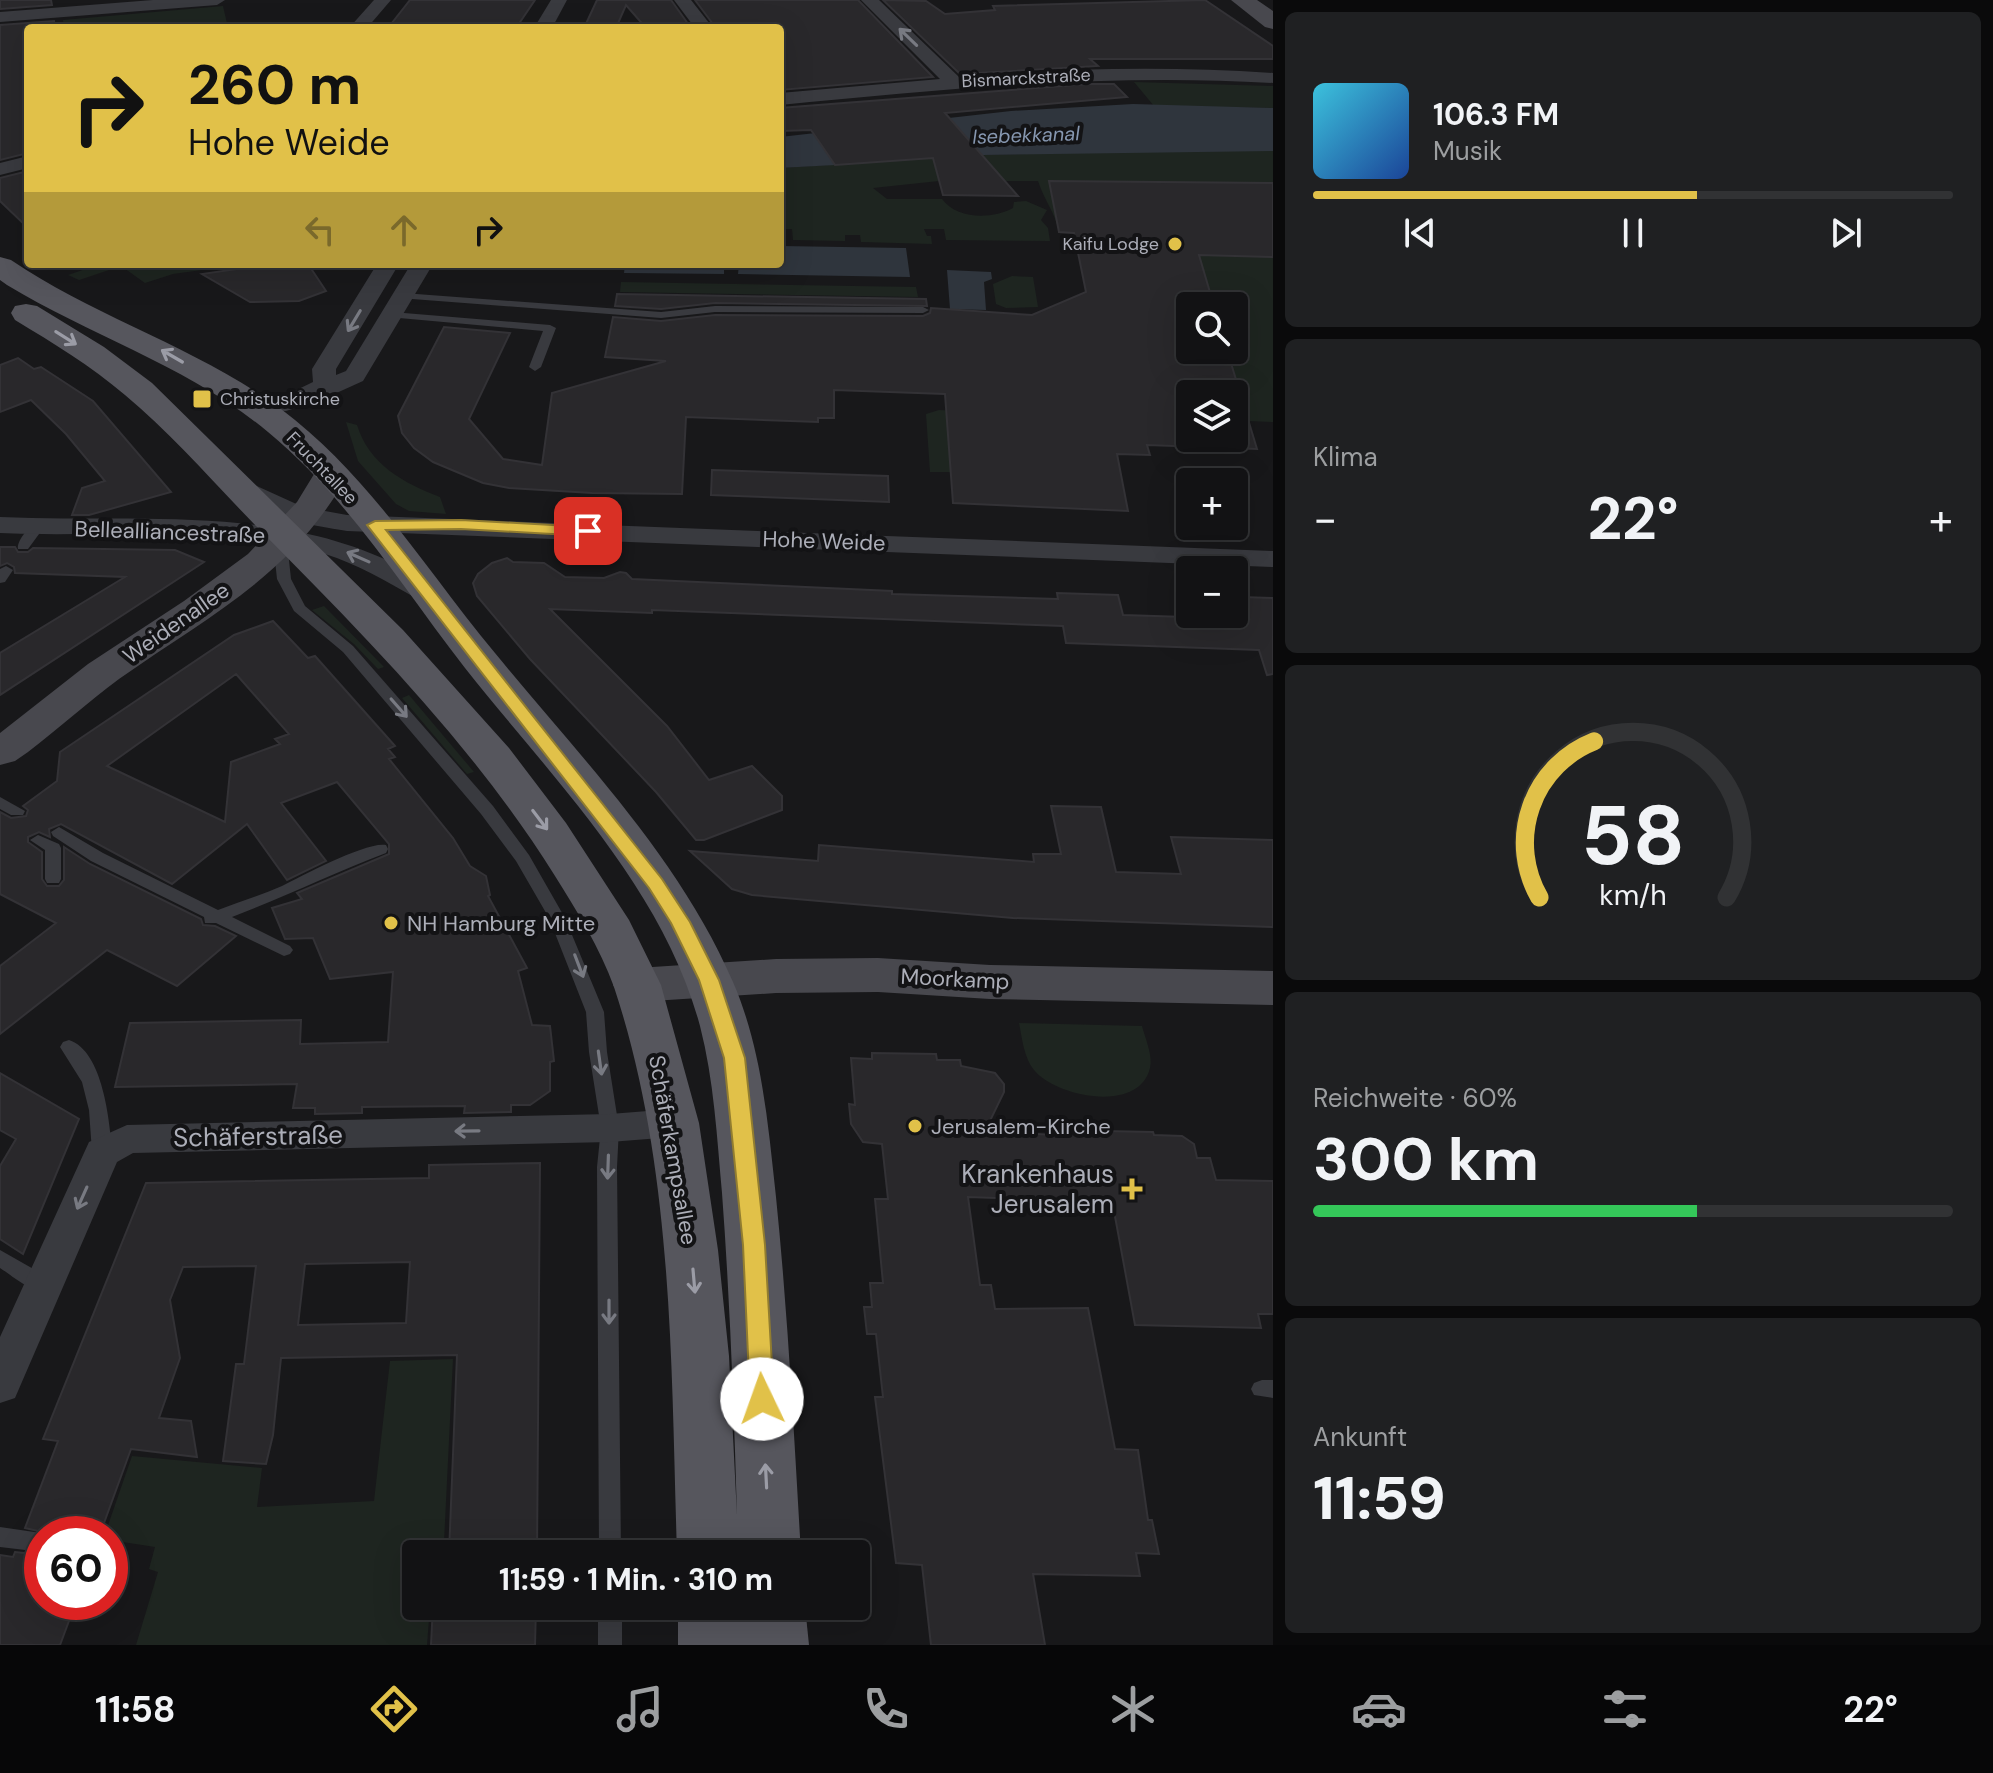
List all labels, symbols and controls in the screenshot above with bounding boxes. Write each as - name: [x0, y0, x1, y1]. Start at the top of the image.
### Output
- one-way arrow: [898, 28, 918, 47]
- text: 260 m: [188, 48, 361, 121]
- icon: right: [56, 56, 160, 160]
- street label: Bismarckstraße: [961, 63, 1091, 93]
- text: 106.3 FM: [1433, 95, 1559, 134]
- text: Hohe Weide: [188, 119, 390, 166]
- water label: Isebekkanal: [972, 120, 1081, 150]
- text: Musik: [1433, 134, 1502, 168]
- icon: left: [298, 208, 342, 252]
- icon: ahead: [382, 208, 426, 252]
- icon: right: [466, 208, 510, 252]
- icon: previous: [1398, 211, 1442, 255]
- icon: pause: [1611, 211, 1655, 255]
- icon: next: [1824, 211, 1868, 255]
- place label: Kaifu Lodge: [1063, 232, 1159, 256]
- marker: Kaifu Lodge: [1166, 235, 1184, 253]
- map controls: [1176, 292, 1248, 628]
- button: search: [1176, 292, 1248, 364]
- one-way arrow: [346, 309, 362, 332]
- one-way arrow: [54, 330, 77, 346]
- one-way arrow: [161, 348, 184, 364]
- button: layers: [1176, 380, 1248, 452]
- place label: Christuskirche: [220, 387, 340, 411]
- marker: Christuskirche: [191, 388, 213, 410]
- street label: Fruchtallee: [281, 426, 363, 510]
- text: Klima: [1313, 440, 1378, 474]
- button: +: [1176, 468, 1248, 540]
- text: 22°: [1587, 479, 1679, 558]
- text: −: [1313, 490, 1337, 548]
- text: +: [1929, 490, 1953, 548]
- pin: [554, 497, 622, 565]
- icon: arrive: [566, 509, 610, 553]
- street label: Bellealliancestraße: [74, 514, 266, 550]
- street label: Hohe Weide: [762, 524, 886, 558]
- one-way arrow: [346, 549, 371, 564]
- button: −: [1176, 556, 1248, 628]
- street label: Weidenallee: [117, 576, 235, 670]
- one-way arrow: [390, 698, 408, 718]
- text: 58: [1581, 781, 1685, 890]
- one-way arrow: [532, 809, 549, 830]
- text: km/h: [1599, 878, 1667, 915]
- place label: NH Hamburg Mitte: [407, 909, 595, 938]
- marker: NH Hamburg Mitte: [382, 914, 400, 932]
- one-way arrow: [573, 953, 587, 978]
- street label: Moorkamp: [900, 962, 1010, 996]
- one-way arrow: [593, 1049, 608, 1075]
- street label: Schäferkampsallee: [642, 1053, 704, 1247]
- text: Reichweite · 60%: [1313, 1081, 1517, 1115]
- place label: Jerusalem-Kirche: [931, 1112, 1111, 1141]
- marker: Jerusalem-Kirche: [906, 1117, 924, 1135]
- street label: Schäferstraße: [173, 1118, 343, 1154]
- text: 300 km: [1313, 1120, 1539, 1199]
- one-way arrow: [454, 1124, 481, 1139]
- one-way arrow: [601, 1153, 616, 1180]
- place label: Krankenhaus Jerusalem: [961, 1157, 1114, 1221]
- marker: Krankenhaus Jerusalem: [1121, 1178, 1143, 1200]
- one-way arrow: [73, 1186, 88, 1210]
- one-way arrow: [687, 1267, 702, 1294]
- one-way arrow: [601, 1298, 617, 1325]
- position arrow: [720, 1357, 804, 1441]
- text: Ankunft: [1313, 1420, 1407, 1454]
- text: 11:59: [1313, 1459, 1446, 1538]
- one-way arrow: [758, 1463, 773, 1490]
- speed limit sign: 60: [24, 1516, 128, 1620]
- text: 11:59 · 1 Min. · 310 m: [499, 1560, 773, 1599]
- icon: directions: [366, 1681, 422, 1737]
- icon: music: [612, 1681, 668, 1737]
- icon: phone: [858, 1681, 914, 1737]
- icon: climate: [1105, 1681, 1161, 1737]
- icon: car: [1351, 1681, 1407, 1737]
- icon: filters: [1597, 1681, 1653, 1737]
- text: 11:58: [95, 1686, 176, 1733]
- text: 22°: [1843, 1686, 1898, 1733]

